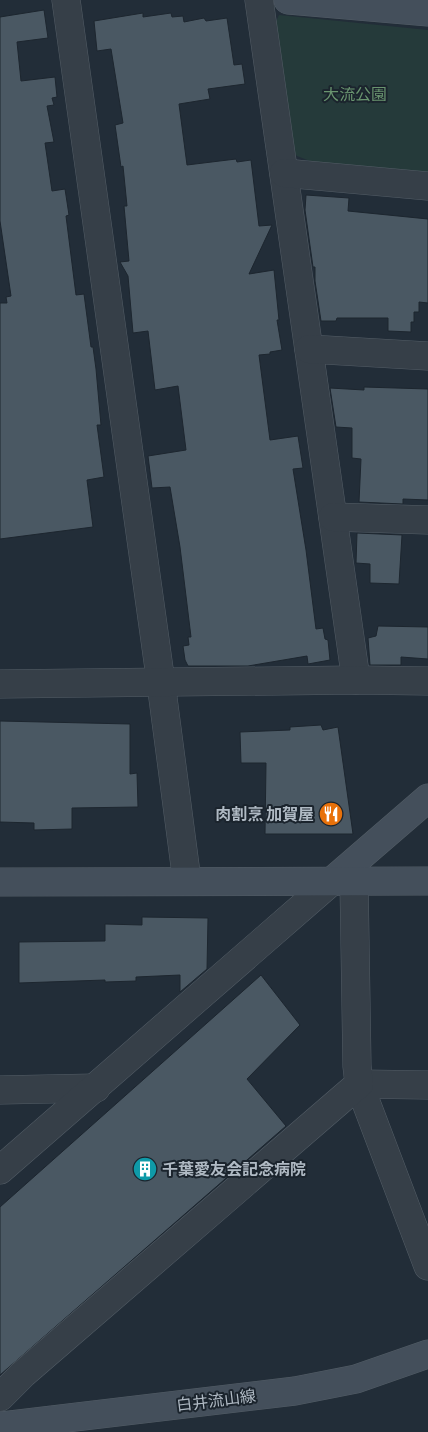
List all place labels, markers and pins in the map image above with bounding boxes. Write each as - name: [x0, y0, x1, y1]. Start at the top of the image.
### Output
- restaurant icon: 肉割烹 加賀屋: [318, 801, 344, 827]
- place label: 肉割烹 加賀屋: [216, 806, 314, 825]
- building icon: 千葉愛友会記念病院: [132, 1156, 158, 1182]
- place label: 千葉愛友会記念病院: [162, 1161, 306, 1180]

